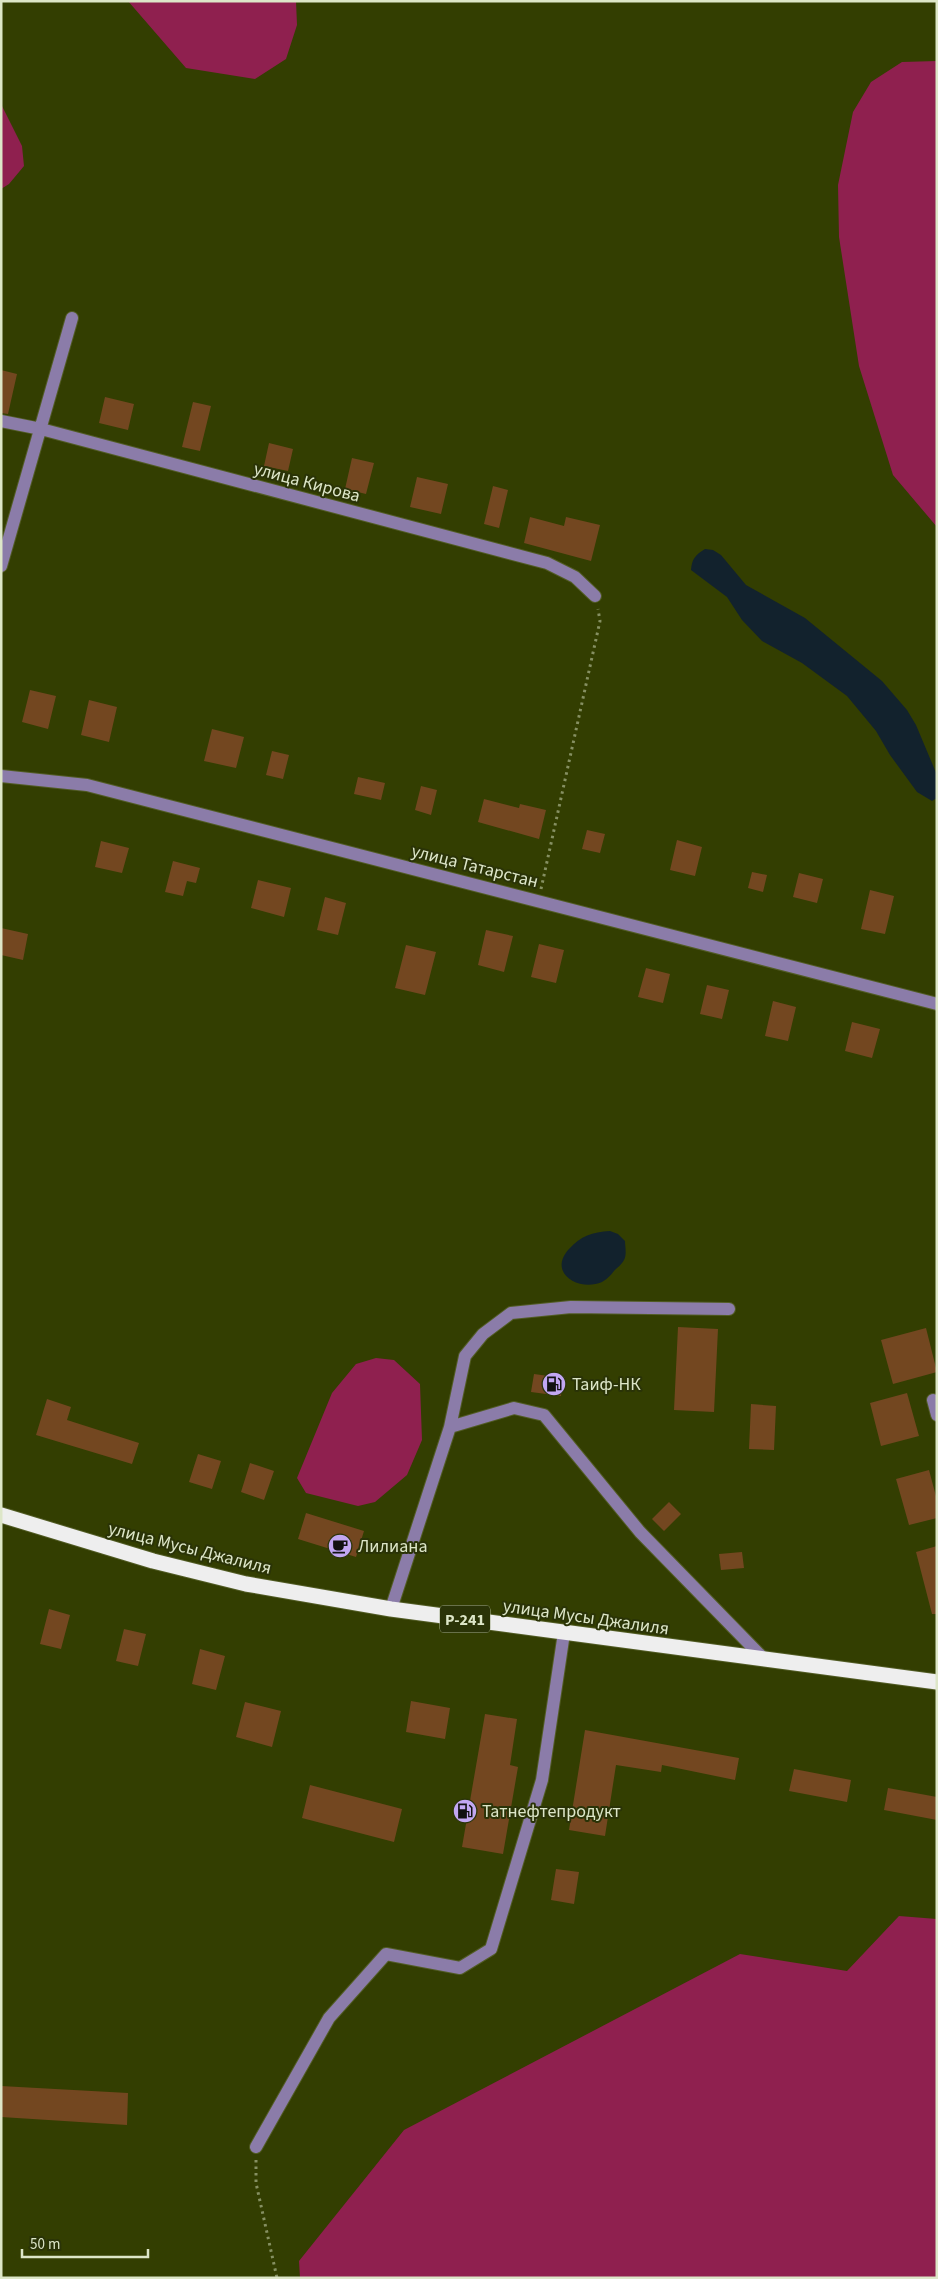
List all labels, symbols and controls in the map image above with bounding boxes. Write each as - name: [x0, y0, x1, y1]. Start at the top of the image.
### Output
- street label: улица Кирова: [251, 456, 363, 509]
- street label: улица Татарстан: [409, 839, 541, 894]
- fuel station icon: Таиф-НК: [541, 1371, 567, 1397]
- place label: Таиф-НК: [572, 1372, 641, 1397]
- street label: улица Мусы Джалиля: [106, 1516, 274, 1581]
- cafe icon: Лилиана: [327, 1533, 353, 1559]
- place label: Лилиана: [358, 1534, 428, 1559]
- street label: улица Мусы Джалиля: [501, 1593, 671, 1642]
- road number: Р-241: [440, 1606, 490, 1632]
- fuel station icon: Татнефтепродукт: [452, 1798, 478, 1824]
- place label: Татнефтепродукт: [482, 1799, 621, 1824]
- scale bar: [22, 2226, 149, 2258]
- text: 50 m: [30, 2234, 60, 2255]

